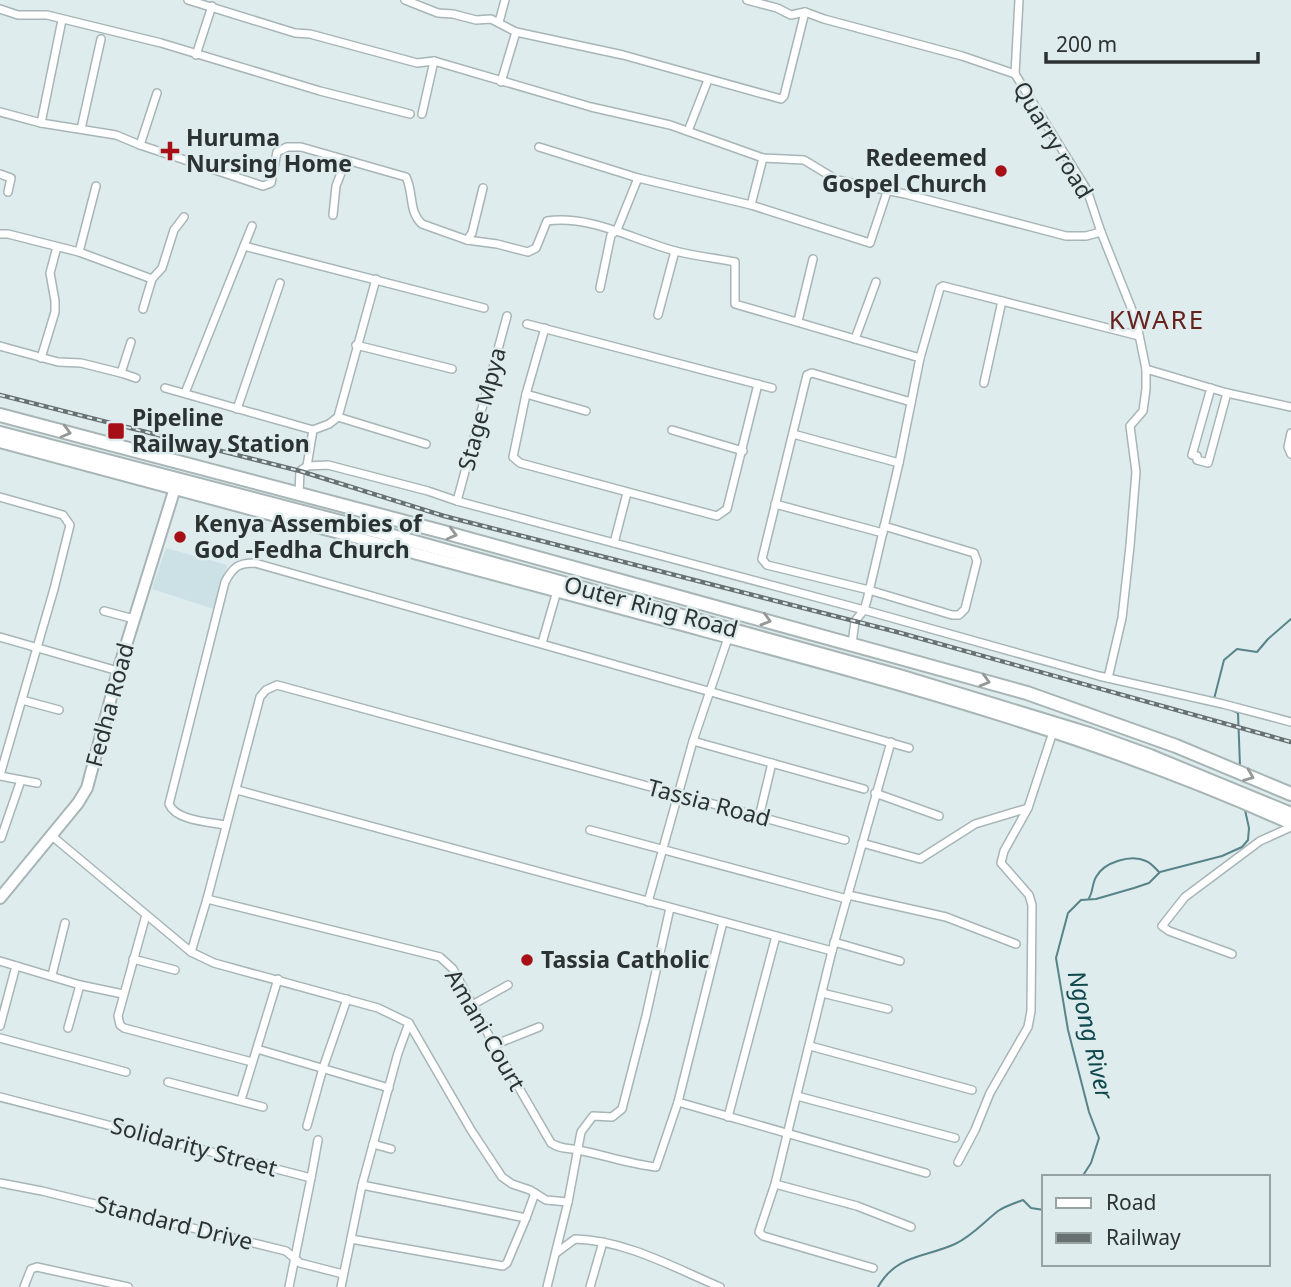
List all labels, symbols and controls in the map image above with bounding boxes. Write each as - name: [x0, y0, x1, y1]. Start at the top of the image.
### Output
- scale bar: [1046, 21, 1258, 65]
- text: 200 m: [1056, 30, 1117, 58]
- street label: Quarry road: [1006, 75, 1102, 204]
- place label: Huruma Nursing Home: [186, 121, 352, 179]
- marker: Huruma Nursing Home: [160, 141, 180, 161]
- place label: Redeemed Gospel Church: [822, 141, 987, 199]
- marker: Redeemed Gospel Church: [993, 163, 1009, 179]
- district label: KWARE: [1109, 301, 1205, 337]
- street label: Stage Mpya: [449, 344, 513, 474]
- place label: Pipeline Railway Station: [132, 401, 310, 459]
- marker: Pipeline Railway Station: [106, 421, 126, 441]
- one-way arrow: [60, 424, 72, 438]
- place label: Kenya Assembies of God -Fedha Church: [194, 507, 423, 565]
- one-way arrow: [445, 526, 457, 540]
- marker: Kenya Assembies of God -Fedha Church: [172, 529, 188, 545]
- street label: Outer Ring Road: [561, 567, 742, 645]
- one-way arrow: [759, 612, 771, 627]
- street label: Fedha Road: [77, 639, 141, 770]
- one-way arrow: [979, 673, 991, 687]
- one-way arrow: [1242, 768, 1254, 782]
- street label: Tassia Road: [644, 770, 774, 834]
- place label: Tassia Catholic: [541, 943, 710, 975]
- marker: Tassia Catholic: [519, 952, 535, 968]
- street label: Amani Court: [438, 963, 534, 1096]
- water label: Ngong River: [1061, 967, 1123, 1104]
- street label: Solidarity Street: [107, 1108, 281, 1184]
- legend: [1042, 1175, 1270, 1266]
- street label: Standard Drive: [92, 1187, 256, 1257]
- text: Road: [1106, 1188, 1156, 1216]
- text: Railway: [1106, 1223, 1181, 1251]

